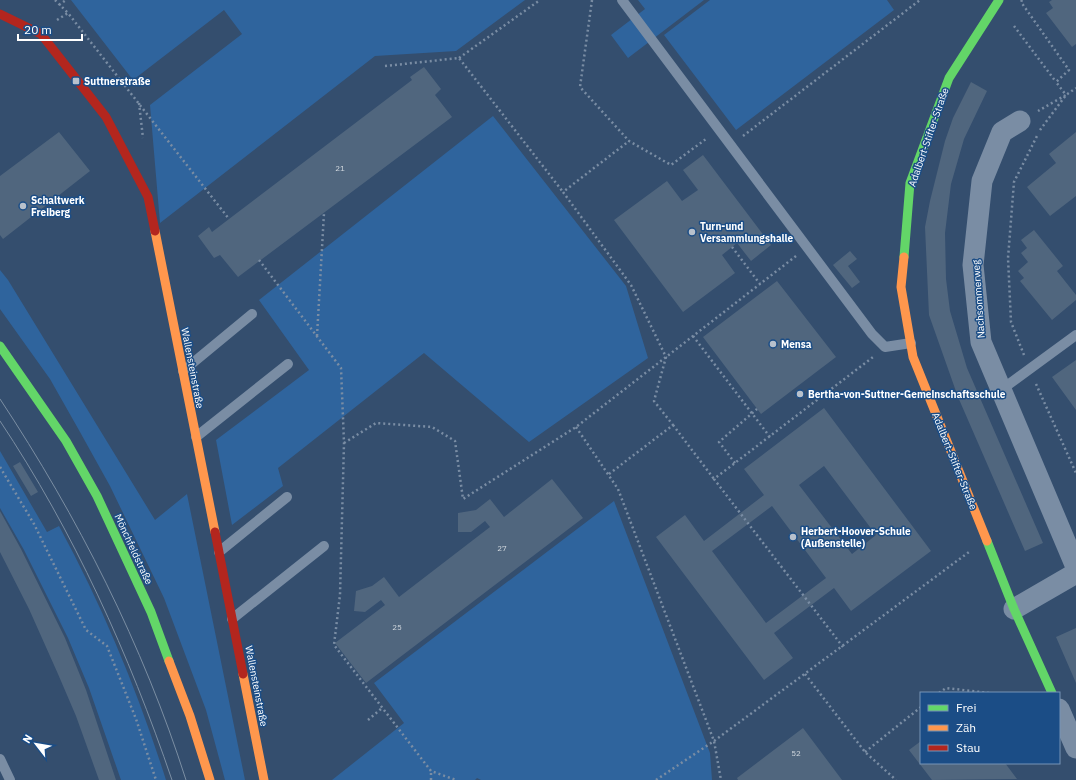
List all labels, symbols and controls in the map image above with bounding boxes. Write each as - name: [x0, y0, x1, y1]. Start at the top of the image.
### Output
- scale bar: [18, 16, 82, 42]
- text: 20 m: [24, 22, 52, 37]
- place label: Suttnerstraße: [84, 75, 151, 88]
- marker: Suttnerstraße: [71, 76, 81, 86]
- street label: Adalbert-Stifter-Straße: [905, 85, 952, 188]
- house number: 21: [335, 163, 345, 173]
- place label: Schaltwerk Freiberg: [31, 194, 85, 219]
- marker: Schaltwerk Freiberg: [18, 201, 28, 211]
- place label: Turn-und Versammlungshalle: [700, 220, 794, 245]
- marker: Turn-und Versammlungshalle: [687, 227, 697, 237]
- street label: Nachsommerweg: [969, 259, 988, 339]
- street label: Wallensteinstraße: [178, 327, 207, 410]
- place label: Mensa: [781, 338, 812, 351]
- marker: Mensa: [768, 339, 778, 349]
- place label: Bertha-von-Suttner-Gemeinschaftsschule: [808, 388, 1006, 401]
- marker: Bertha-von-Suttner-Gemeinschaftsschule: [795, 389, 805, 399]
- street label: Adalbert-Stifter-Straße: [929, 411, 980, 512]
- street label: Mönchfeldstraße: [111, 512, 156, 587]
- place label: Herbert-Hoover-Schule (Außenstelle): [801, 525, 911, 550]
- marker: Herbert-Hoover-Schule (Außenstelle): [788, 532, 798, 542]
- house number: 27: [497, 543, 507, 553]
- house number: 25: [392, 622, 402, 632]
- street label: Wallensteinstraße: [242, 645, 271, 728]
- legend: [920, 692, 1060, 764]
- text: Frei: [956, 700, 976, 715]
- text: Zäh: [956, 720, 976, 735]
- north arrow: [16, 724, 56, 764]
- text: N: [19, 732, 35, 746]
- text: Stau: [956, 740, 980, 755]
- house number: 52: [791, 748, 801, 758]

